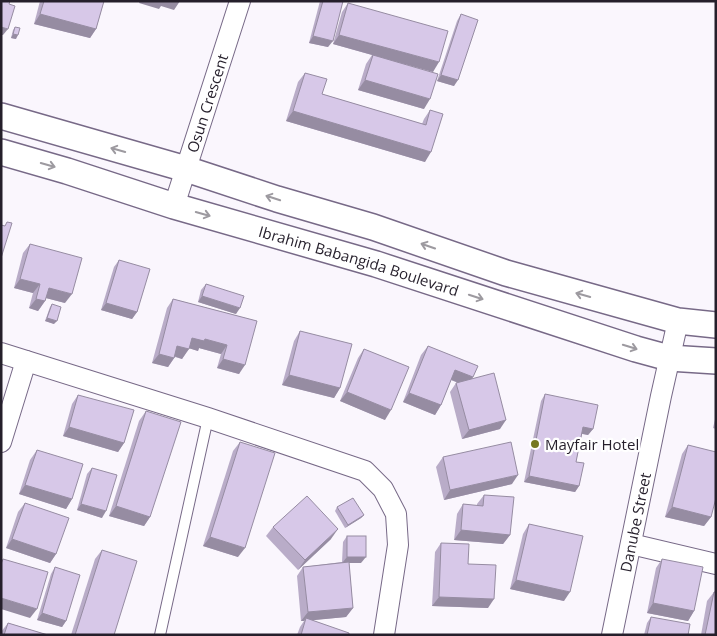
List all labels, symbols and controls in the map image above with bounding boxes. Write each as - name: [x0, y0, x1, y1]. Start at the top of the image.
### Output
- street label: Osun Crescent: [182, 51, 232, 155]
- one-way arrow: [110, 144, 126, 154]
- one-way arrow: [40, 161, 56, 171]
- one-way arrow: [266, 192, 282, 202]
- one-way arrow: [195, 210, 211, 220]
- street label: Ibrahim Babangida Boulevard: [256, 221, 461, 300]
- one-way arrow: [421, 241, 437, 250]
- one-way arrow: [576, 289, 592, 299]
- one-way arrow: [467, 293, 483, 302]
- one-way arrow: [622, 343, 638, 353]
- place label: Mayfair Hotel: [545, 434, 639, 454]
- marker: Mayfair Hotel: [529, 438, 541, 450]
- street label: Danube Street: [615, 471, 655, 574]

